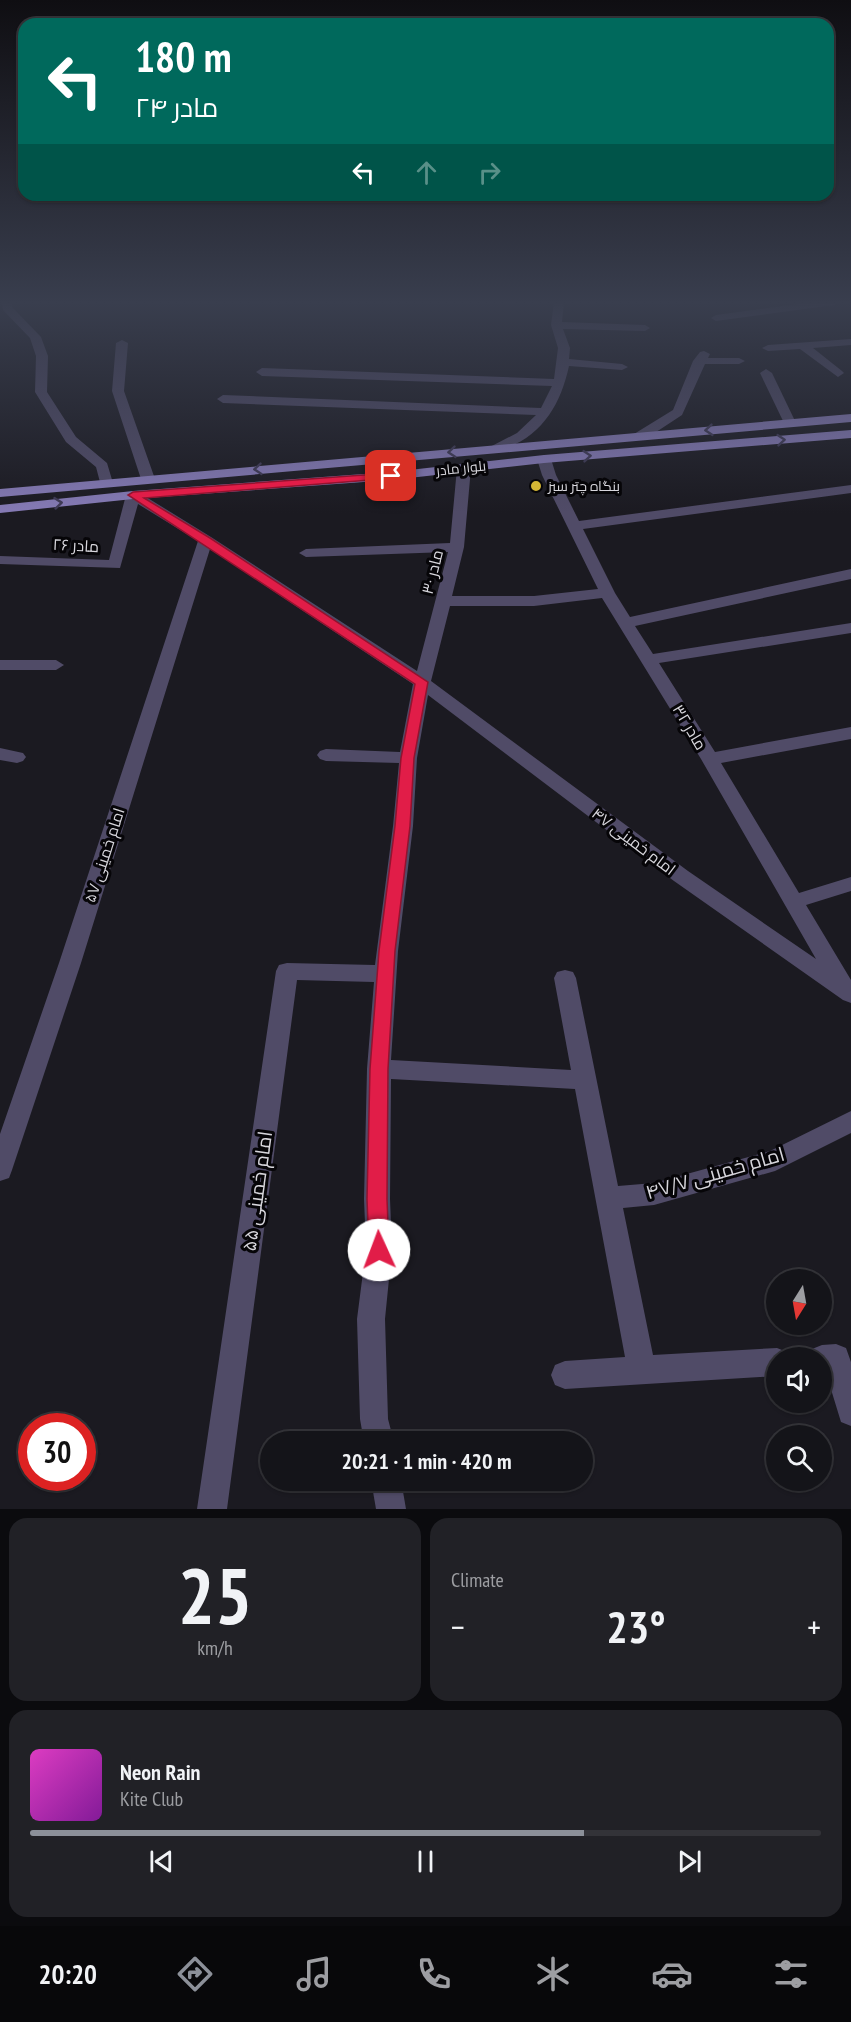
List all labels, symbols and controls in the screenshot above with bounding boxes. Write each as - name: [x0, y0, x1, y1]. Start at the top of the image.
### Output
- text: 180 m: [135, 29, 232, 84]
- icon: left: [36, 42, 114, 120]
- text: مادر ۲۴: [135, 90, 218, 124]
- icon: left: [347, 156, 380, 189]
- icon: ahead: [410, 156, 443, 189]
- icon: right: [473, 156, 506, 189]
- one-way arrow: [705, 423, 714, 436]
- one-way arrow: [777, 434, 786, 447]
- one-way arrow: [447, 445, 457, 458]
- one-way arrow: [583, 449, 592, 462]
- pin: [365, 450, 416, 501]
- street label: بلوار مادر: [434, 456, 487, 480]
- icon: arrive: [374, 459, 407, 492]
- one-way arrow: [253, 462, 262, 475]
- place label: بنگاه چتر سبز: [547, 477, 620, 496]
- marker: بنگاه چتر سبز: [529, 479, 543, 493]
- one-way arrow: [54, 497, 63, 510]
- street label: مادر ۲۶: [52, 534, 100, 556]
- street label: مادر ۳۰: [417, 548, 447, 596]
- street label: مادر ۳۲: [669, 701, 711, 753]
- street label: امام خمینی ۴۷: [587, 803, 680, 881]
- street label: امام خمینی ۵۷: [79, 805, 131, 905]
- street label: امام خمینی ۵۵: [236, 1129, 279, 1253]
- street label: امام خمینی ۴۷/۷: [643, 1141, 788, 1206]
- position arrow: [347, 1218, 411, 1282]
- north arrow: [766, 1269, 832, 1335]
- map controls: [766, 1269, 832, 1491]
- button: sound: [766, 1347, 832, 1413]
- speed limit sign: 30: [18, 1413, 96, 1491]
- button: search: [766, 1425, 832, 1491]
- text: 20:21 · 1 min · 420 m: [341, 1447, 512, 1475]
- text: 25: [178, 1545, 252, 1646]
- text: Climate: [451, 1567, 504, 1593]
- text: 23°: [606, 1597, 666, 1655]
- text: −: [451, 1605, 465, 1648]
- text: +: [807, 1605, 821, 1648]
- text: km/h: [197, 1635, 233, 1661]
- text: Neon Rain: [120, 1758, 200, 1786]
- text: Kite Club: [120, 1786, 183, 1812]
- icon: previous: [145, 1845, 178, 1878]
- icon: pause: [409, 1845, 442, 1878]
- icon: next: [673, 1845, 706, 1878]
- icon: directions: [174, 1953, 216, 1995]
- icon: music: [293, 1953, 335, 1995]
- icon: phone: [413, 1953, 455, 1995]
- icon: climate: [532, 1953, 574, 1995]
- icon: car: [651, 1953, 693, 1995]
- icon: filters: [770, 1953, 812, 1995]
- text: 20:20: [39, 1957, 97, 1991]

